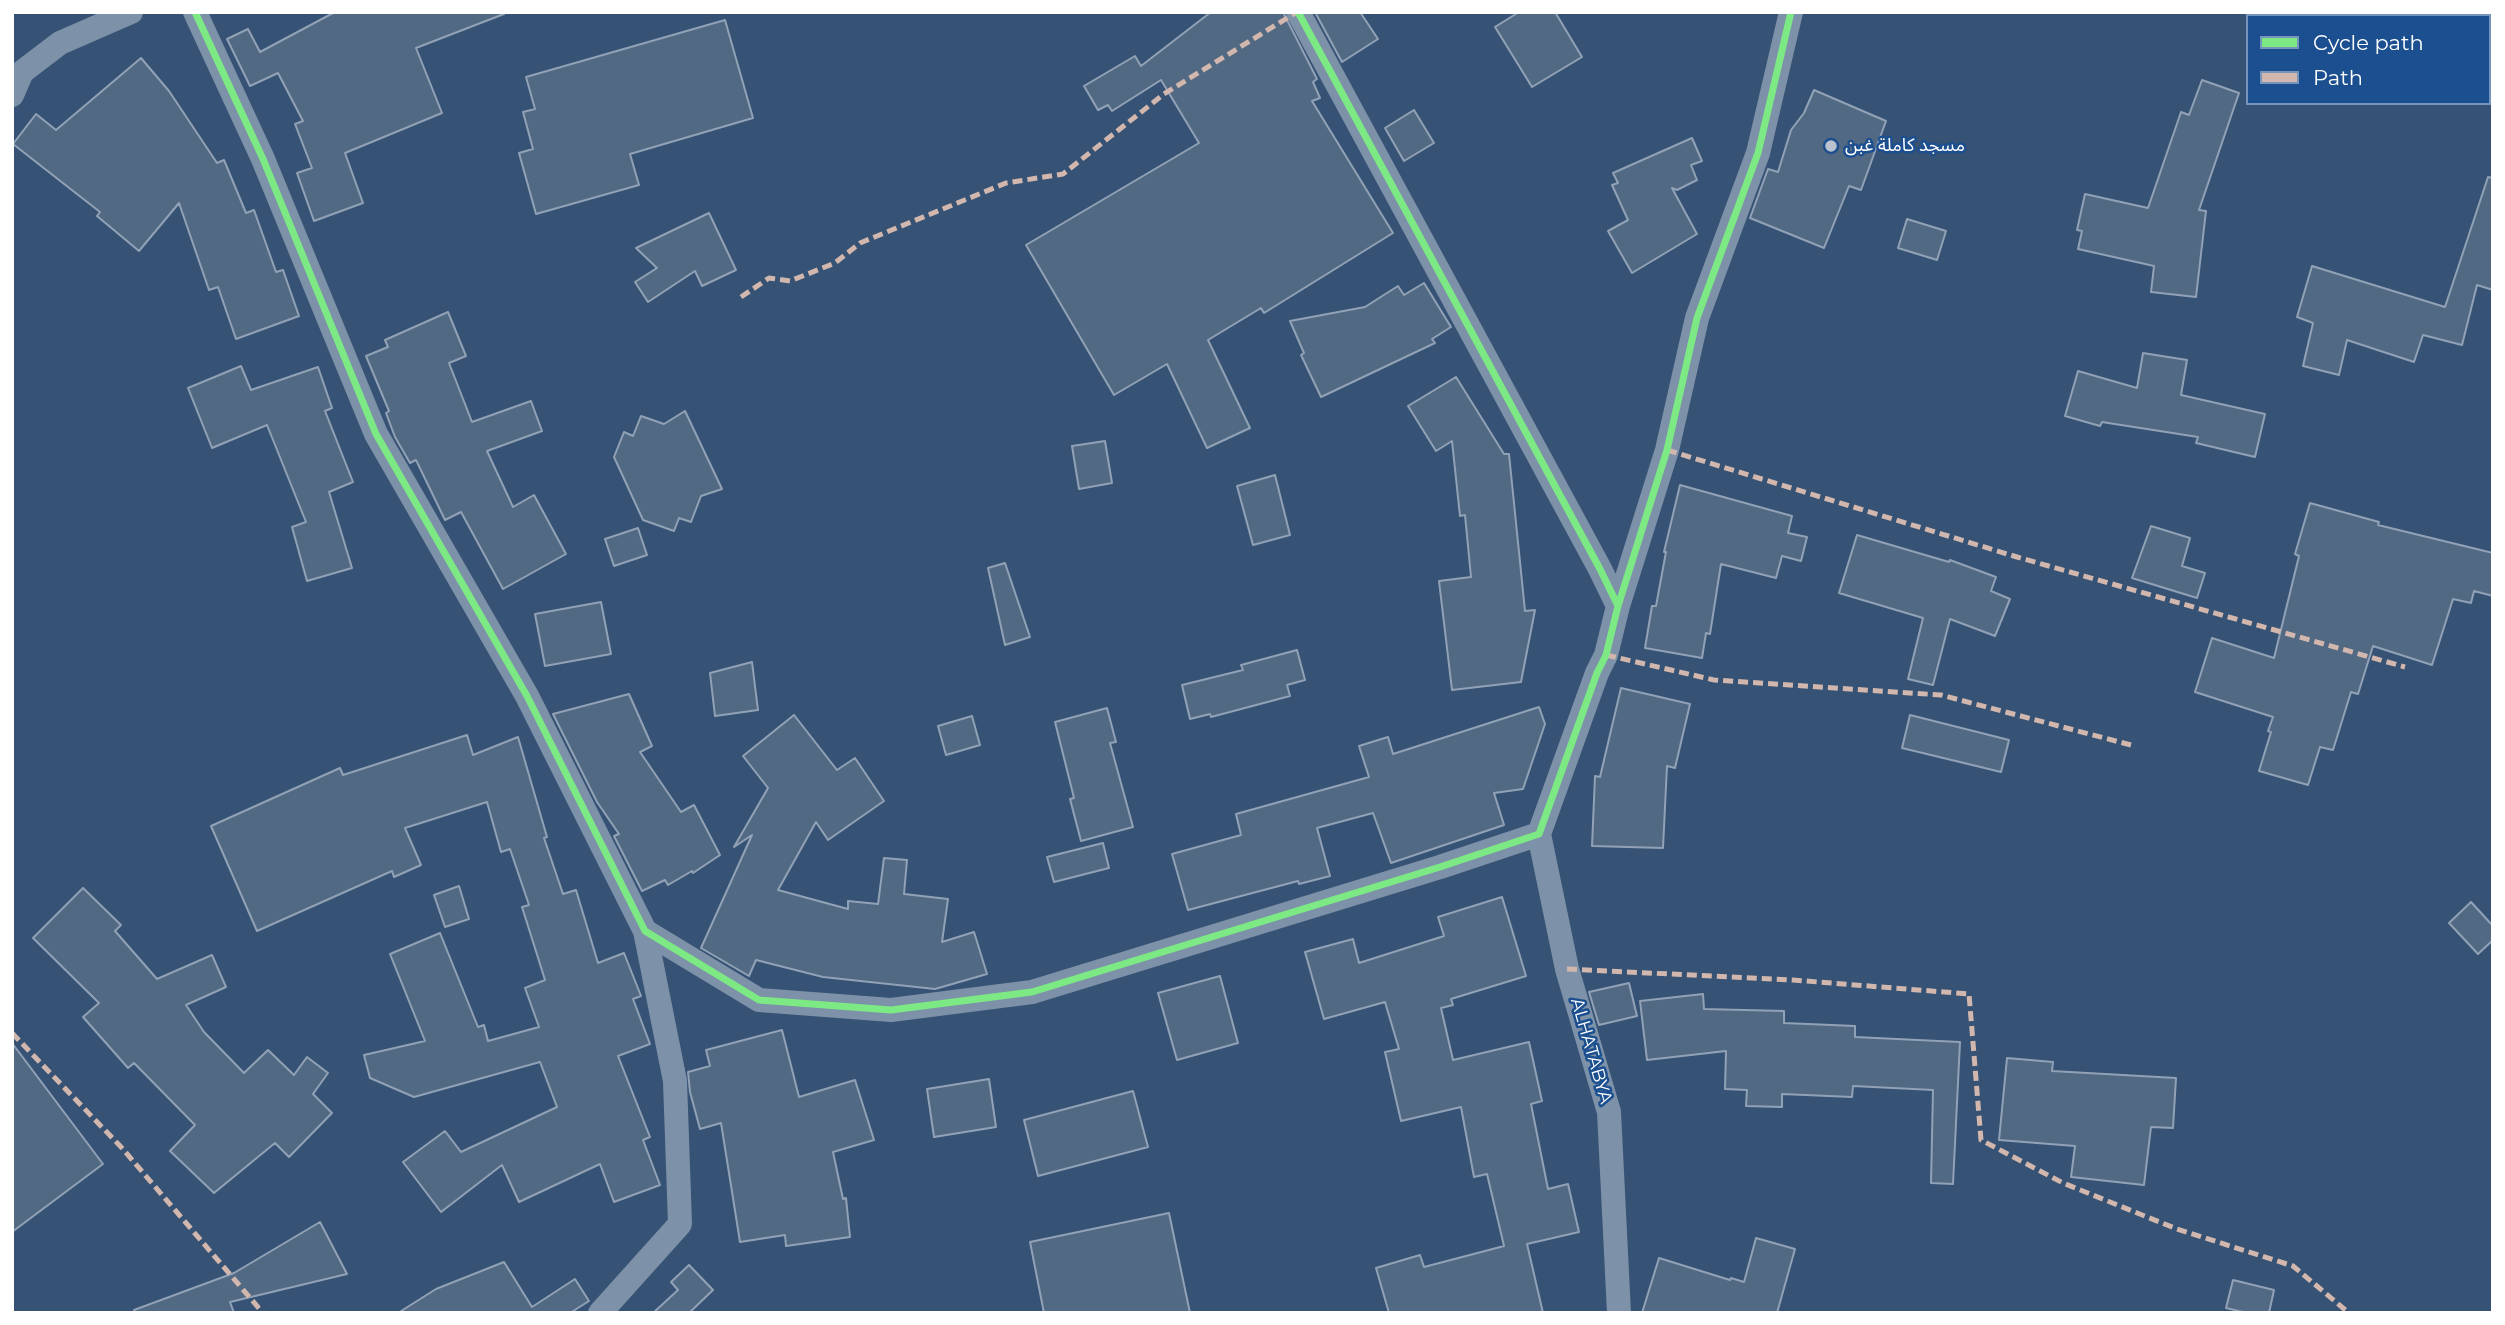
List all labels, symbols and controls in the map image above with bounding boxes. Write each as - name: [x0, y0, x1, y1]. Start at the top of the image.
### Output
- legend: [2246, 14, 2491, 105]
- text: Cycle path: [2313, 30, 2424, 55]
- text: Path: [2313, 65, 2363, 90]
- place label: مسجد كاملة غبن: [1845, 135, 1965, 157]
- marker: مسجد كاملة غبن: [1823, 138, 1839, 154]
- street label: ALHATABYA: [1566, 995, 1616, 1107]

